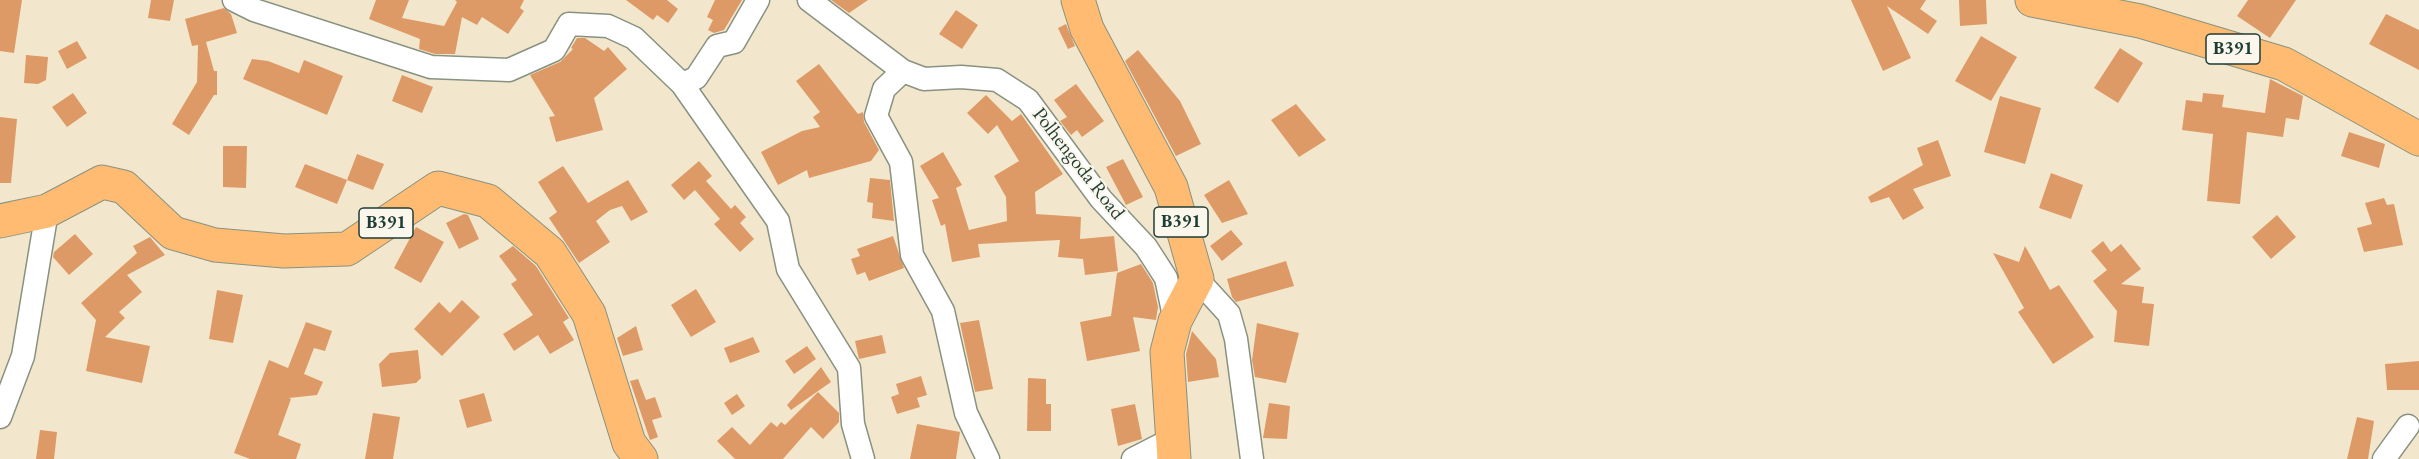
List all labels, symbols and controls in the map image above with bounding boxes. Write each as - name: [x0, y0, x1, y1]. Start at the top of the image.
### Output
- road number: B391: [2206, 34, 2260, 64]
- street label: Polhengoda Road: [1027, 103, 1129, 225]
- road number: B391: [1154, 207, 1208, 237]
- road number: B391: [359, 208, 413, 238]

